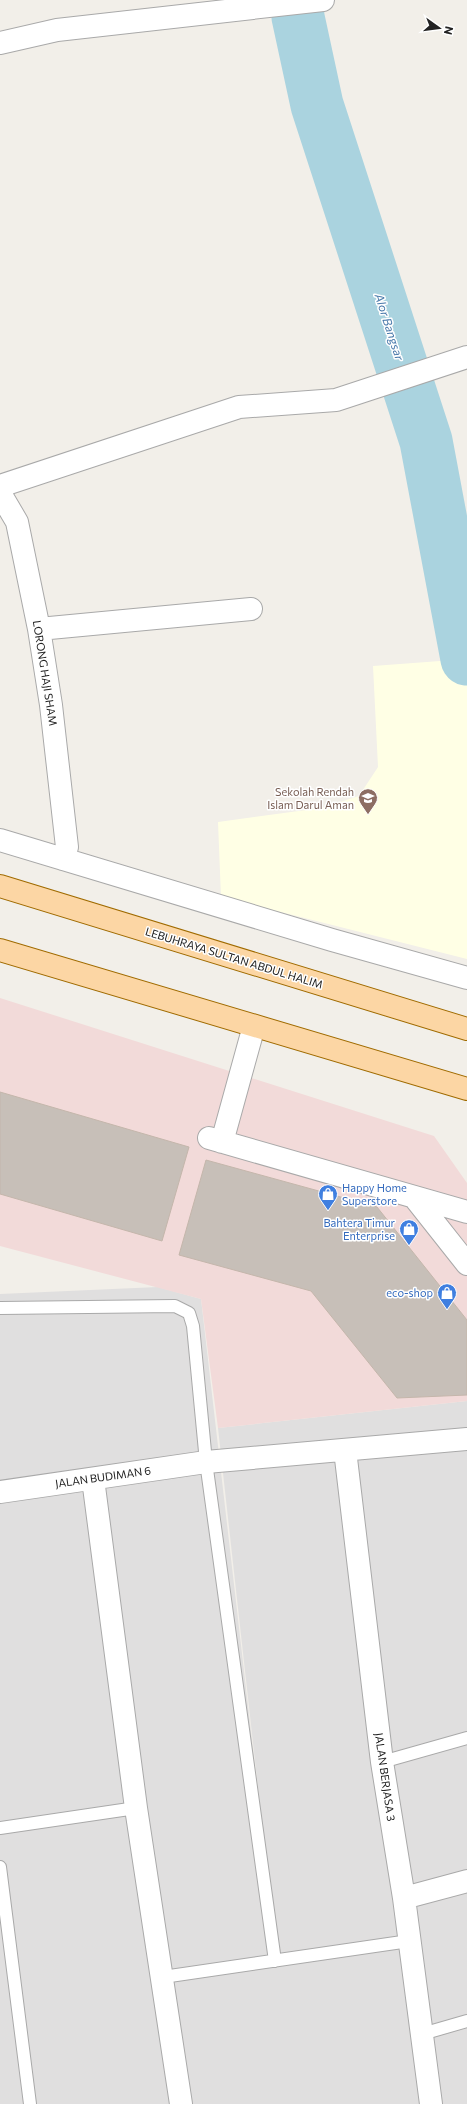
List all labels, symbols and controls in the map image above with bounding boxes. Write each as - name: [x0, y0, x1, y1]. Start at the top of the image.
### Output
- north arrow: [419, 8, 459, 48]
- text: N: [442, 25, 456, 36]
- water label: Alor Bangsar: [372, 291, 408, 363]
- street label: LORONG HAJI SHAM: [30, 619, 60, 727]
- place label: Sekolah Rendah Islam Darul Aman: [267, 785, 354, 811]
- school or university icon: Sekolah Rendah Islam Darul Aman: [357, 787, 379, 815]
- street label: LEBUHRAYA SULTAN ABDUL HALIM: [144, 924, 324, 991]
- place label: Happy Home Superstore: [342, 1181, 407, 1207]
- shop icon: Happy Home Superstore: [317, 1183, 339, 1211]
- place label: Bahtera Timur Enterprise: [323, 1216, 396, 1242]
- shop icon: Bahtera Timur Enterprise: [398, 1218, 420, 1246]
- shop icon: eco-shop: [436, 1282, 458, 1310]
- place label: eco-shop: [386, 1286, 433, 1299]
- street label: JALAN BUDIMAN 6: [54, 1463, 152, 1491]
- street label: JALAN BERJASA 3: [372, 1732, 398, 1822]

